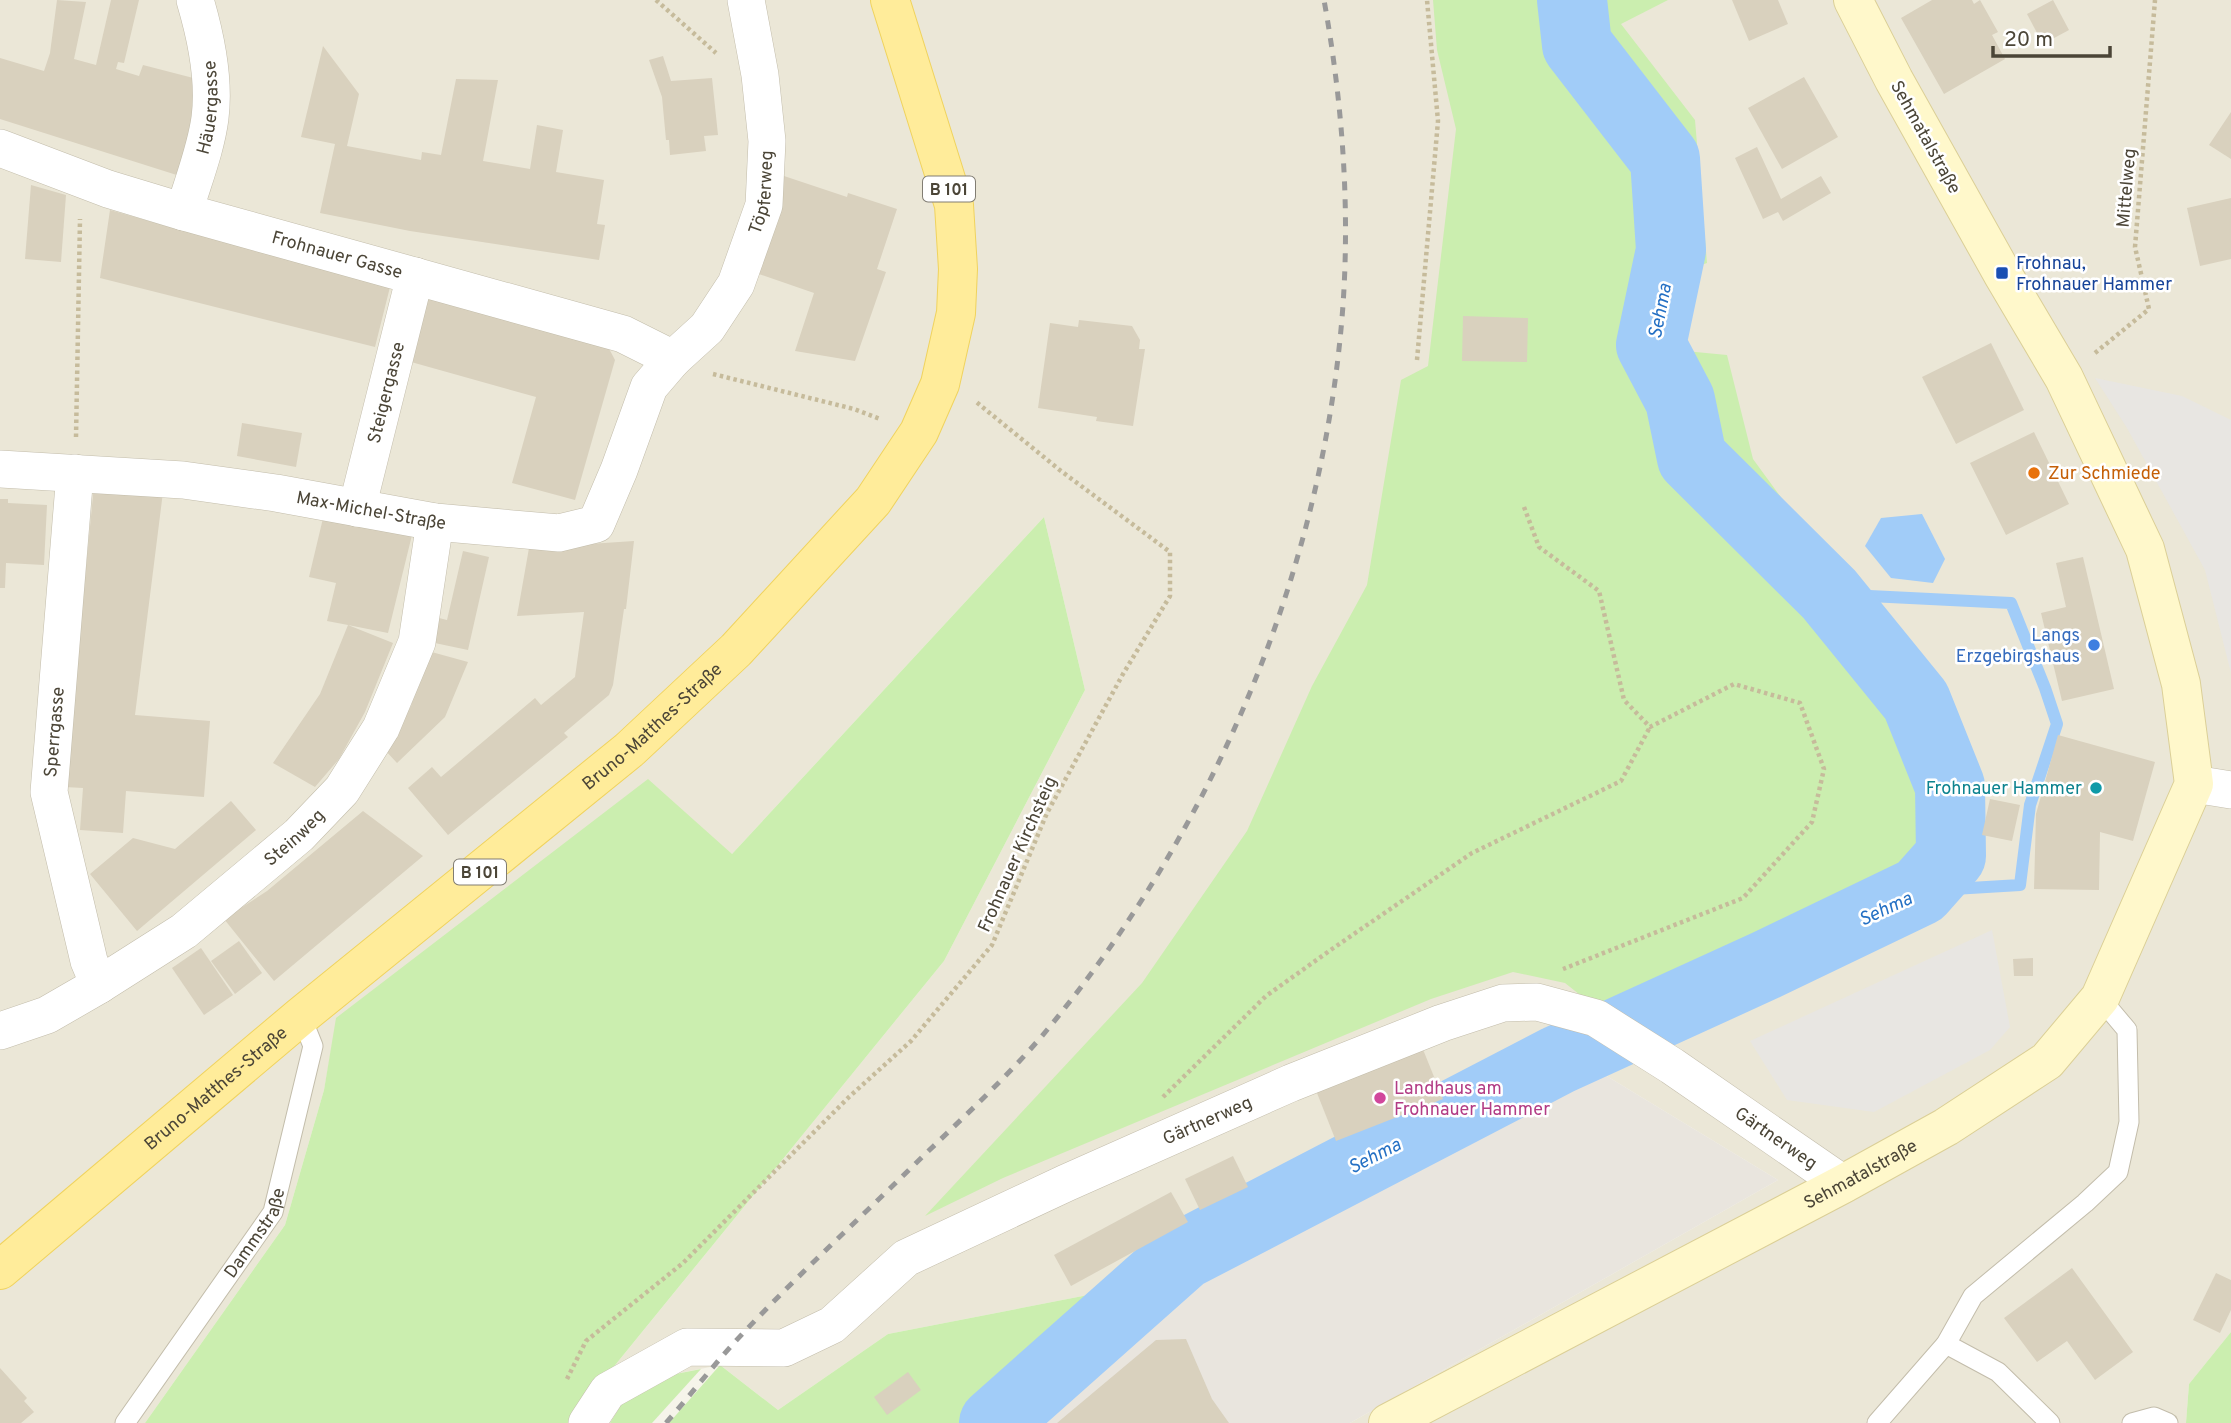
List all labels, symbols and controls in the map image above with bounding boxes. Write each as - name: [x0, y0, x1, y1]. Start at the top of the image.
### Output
- scale bar: [1993, 14, 2110, 58]
- text: 20 m: [2004, 27, 2053, 54]
- street label: Häuergasse: [193, 59, 224, 157]
- street label: Sehmatalstraße: [1884, 77, 1965, 198]
- street label: Mittelweg: [2113, 148, 2142, 229]
- street label: Töpferweg: [744, 150, 780, 238]
- road number: B 101: [923, 176, 975, 202]
- street label: Frohnauer Gasse: [269, 227, 405, 285]
- place label: Frohnau, Frohnauer Hammer: [2016, 253, 2172, 297]
- marker: Frohnau, Frohnauer Hammer: [1994, 265, 2010, 281]
- water label: Sehma: [1644, 281, 1678, 341]
- street label: Steigergasse: [364, 340, 411, 446]
- place label: Zur Schmiede: [2048, 463, 2161, 486]
- marker: Zur Schmiede: [2026, 465, 2042, 481]
- street label: Max-Michel-Straße: [294, 487, 447, 536]
- place label: Langs Erzgebirgshaus: [1956, 625, 2080, 669]
- marker: Langs Erzgebirgshaus: [2086, 637, 2102, 653]
- street label: Bruno-Matthes-Straße: [578, 659, 728, 796]
- street label: Sperrgasse: [40, 686, 71, 778]
- street label: Frohnauer Kirchsteig: [974, 773, 1063, 936]
- place label: Frohnauer Hammer: [1926, 778, 2082, 801]
- marker: Frohnauer Hammer: [2088, 780, 2104, 796]
- street label: Steinweg: [260, 805, 330, 872]
- road number: B 101: [454, 860, 506, 884]
- water label: Sehma: [1855, 887, 1916, 933]
- street label: Bruno-Matthes-Straße: [140, 1022, 293, 1156]
- place label: Landhaus am Frohnauer Hammer: [1394, 1078, 1550, 1122]
- marker: Landhaus am Frohnauer Hammer: [1372, 1090, 1388, 1106]
- street label: Gärtnerweg: [1160, 1092, 1256, 1151]
- street label: Gärtnerweg: [1730, 1103, 1821, 1176]
- water label: Sehma: [1344, 1133, 1405, 1180]
- street label: Sehmatalstraße: [1800, 1135, 1922, 1215]
- street label: Dammstraße: [220, 1186, 291, 1283]

